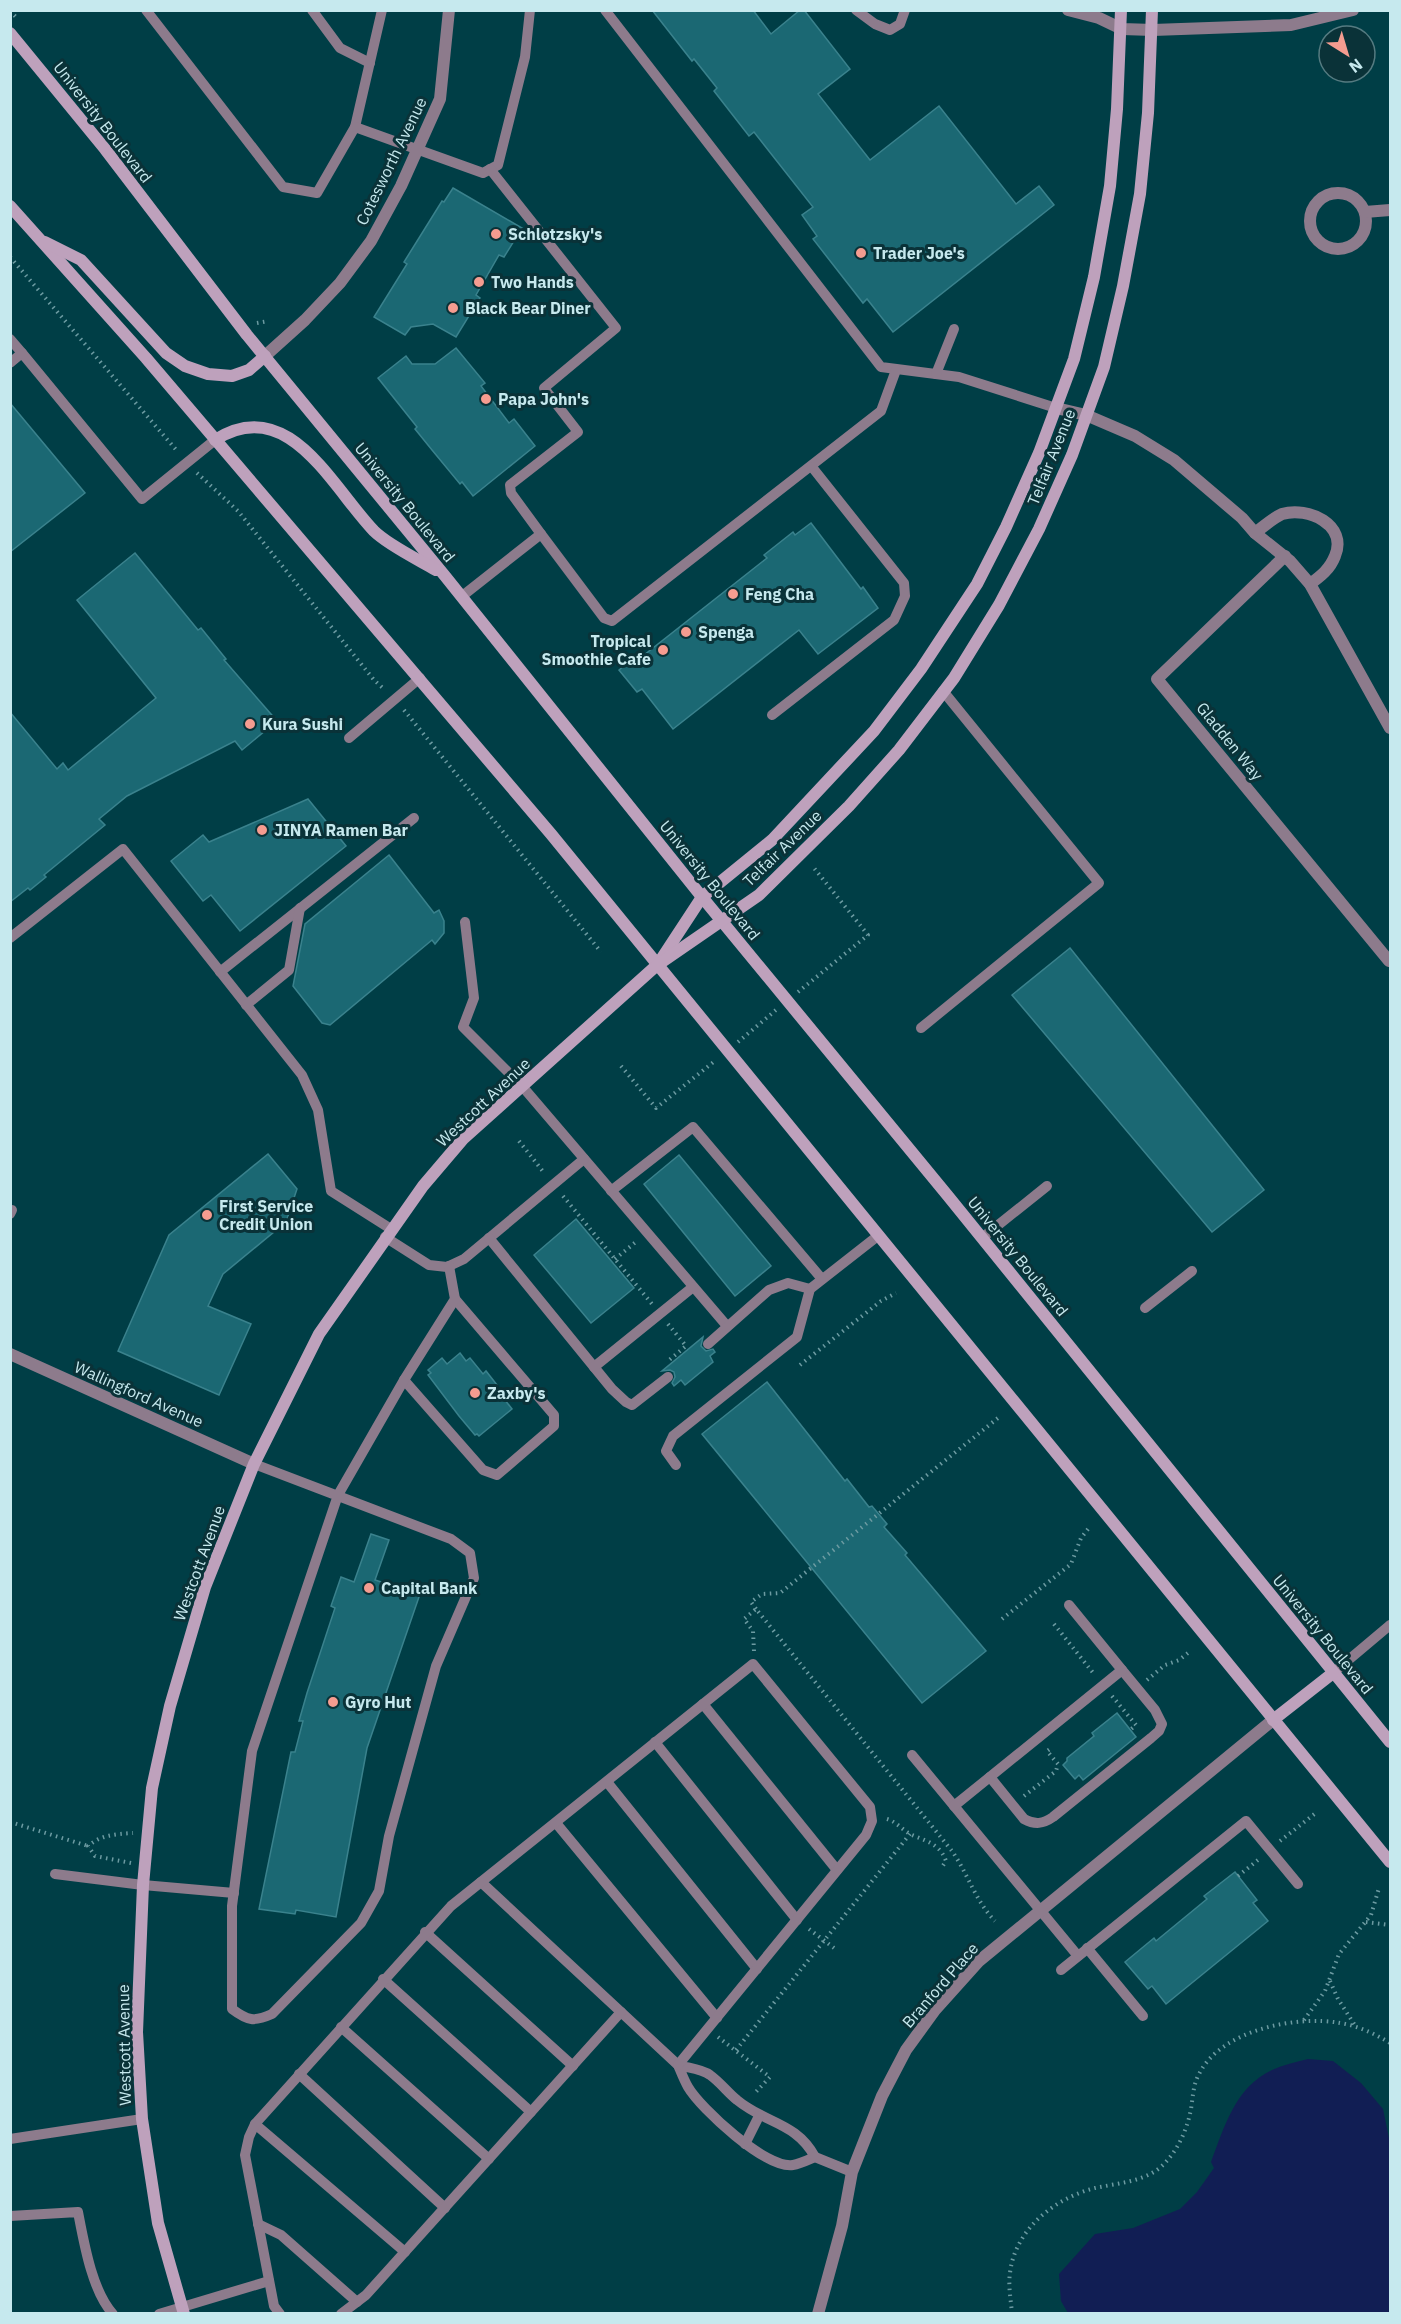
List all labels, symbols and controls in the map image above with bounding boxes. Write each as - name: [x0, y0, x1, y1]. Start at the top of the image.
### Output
- north arrow: [1317, 24, 1377, 84]
- text: N: [1345, 55, 1367, 77]
- street label: University Boulevard: [49, 57, 157, 187]
- street label: Cotesworth Avenue: [351, 94, 431, 228]
- place label: Schlotzsky's: [508, 224, 602, 244]
- marker: Schlotzsky's: [489, 227, 503, 241]
- place label: Trader Joe's: [873, 243, 965, 263]
- marker: Trader Joe's: [854, 246, 868, 260]
- place label: Two Hands: [491, 272, 574, 292]
- marker: Two Hands: [472, 275, 486, 289]
- place label: Black Bear Diner: [465, 298, 591, 318]
- marker: Black Bear Diner: [446, 301, 460, 315]
- place label: Papa John's: [498, 389, 589, 409]
- marker: Papa John's: [479, 392, 493, 406]
- street label: Telfair Avenue: [1023, 406, 1079, 508]
- street label: University Boulevard: [351, 438, 459, 566]
- place label: Feng Cha: [745, 584, 814, 604]
- marker: Feng Cha: [726, 587, 740, 601]
- place label: Spenga: [698, 622, 754, 642]
- marker: Spenga: [679, 625, 693, 639]
- place label: Tropical Smoothie Cafe: [542, 631, 651, 669]
- marker: Tropical Smoothie Cafe: [656, 643, 670, 657]
- street label: Gladden Way: [1192, 698, 1268, 784]
- place label: Kura Sushi: [262, 714, 343, 734]
- marker: Kura Sushi: [243, 717, 257, 731]
- street label: Telfair Avenue: [738, 805, 826, 891]
- street label: University Boulevard: [656, 816, 764, 944]
- place label: JINYA Ramen Bar: [274, 820, 409, 840]
- marker: JINYA Ramen Bar: [255, 823, 269, 837]
- street label: Westcott Avenue: [432, 1053, 534, 1151]
- street label: University Boulevard: [964, 1192, 1072, 1320]
- place label: First Service Credit Union: [219, 1196, 313, 1234]
- marker: First Service Credit Union: [200, 1208, 214, 1222]
- street label: Wallingford Avenue: [71, 1357, 207, 1432]
- place label: Zaxby's: [487, 1383, 546, 1403]
- marker: Zaxby's: [468, 1386, 482, 1400]
- street label: Westcott Avenue: [169, 1502, 229, 1623]
- street label: University Boulevard: [1269, 1570, 1377, 1698]
- place label: Capital Bank: [381, 1578, 478, 1598]
- marker: Capital Bank: [362, 1581, 376, 1595]
- place label: Gyro Hut: [345, 1692, 411, 1712]
- marker: Gyro Hut: [326, 1695, 340, 1709]
- street label: Branford Place: [898, 1938, 982, 2032]
- street label: Westcott Avenue: [113, 1984, 135, 2106]

